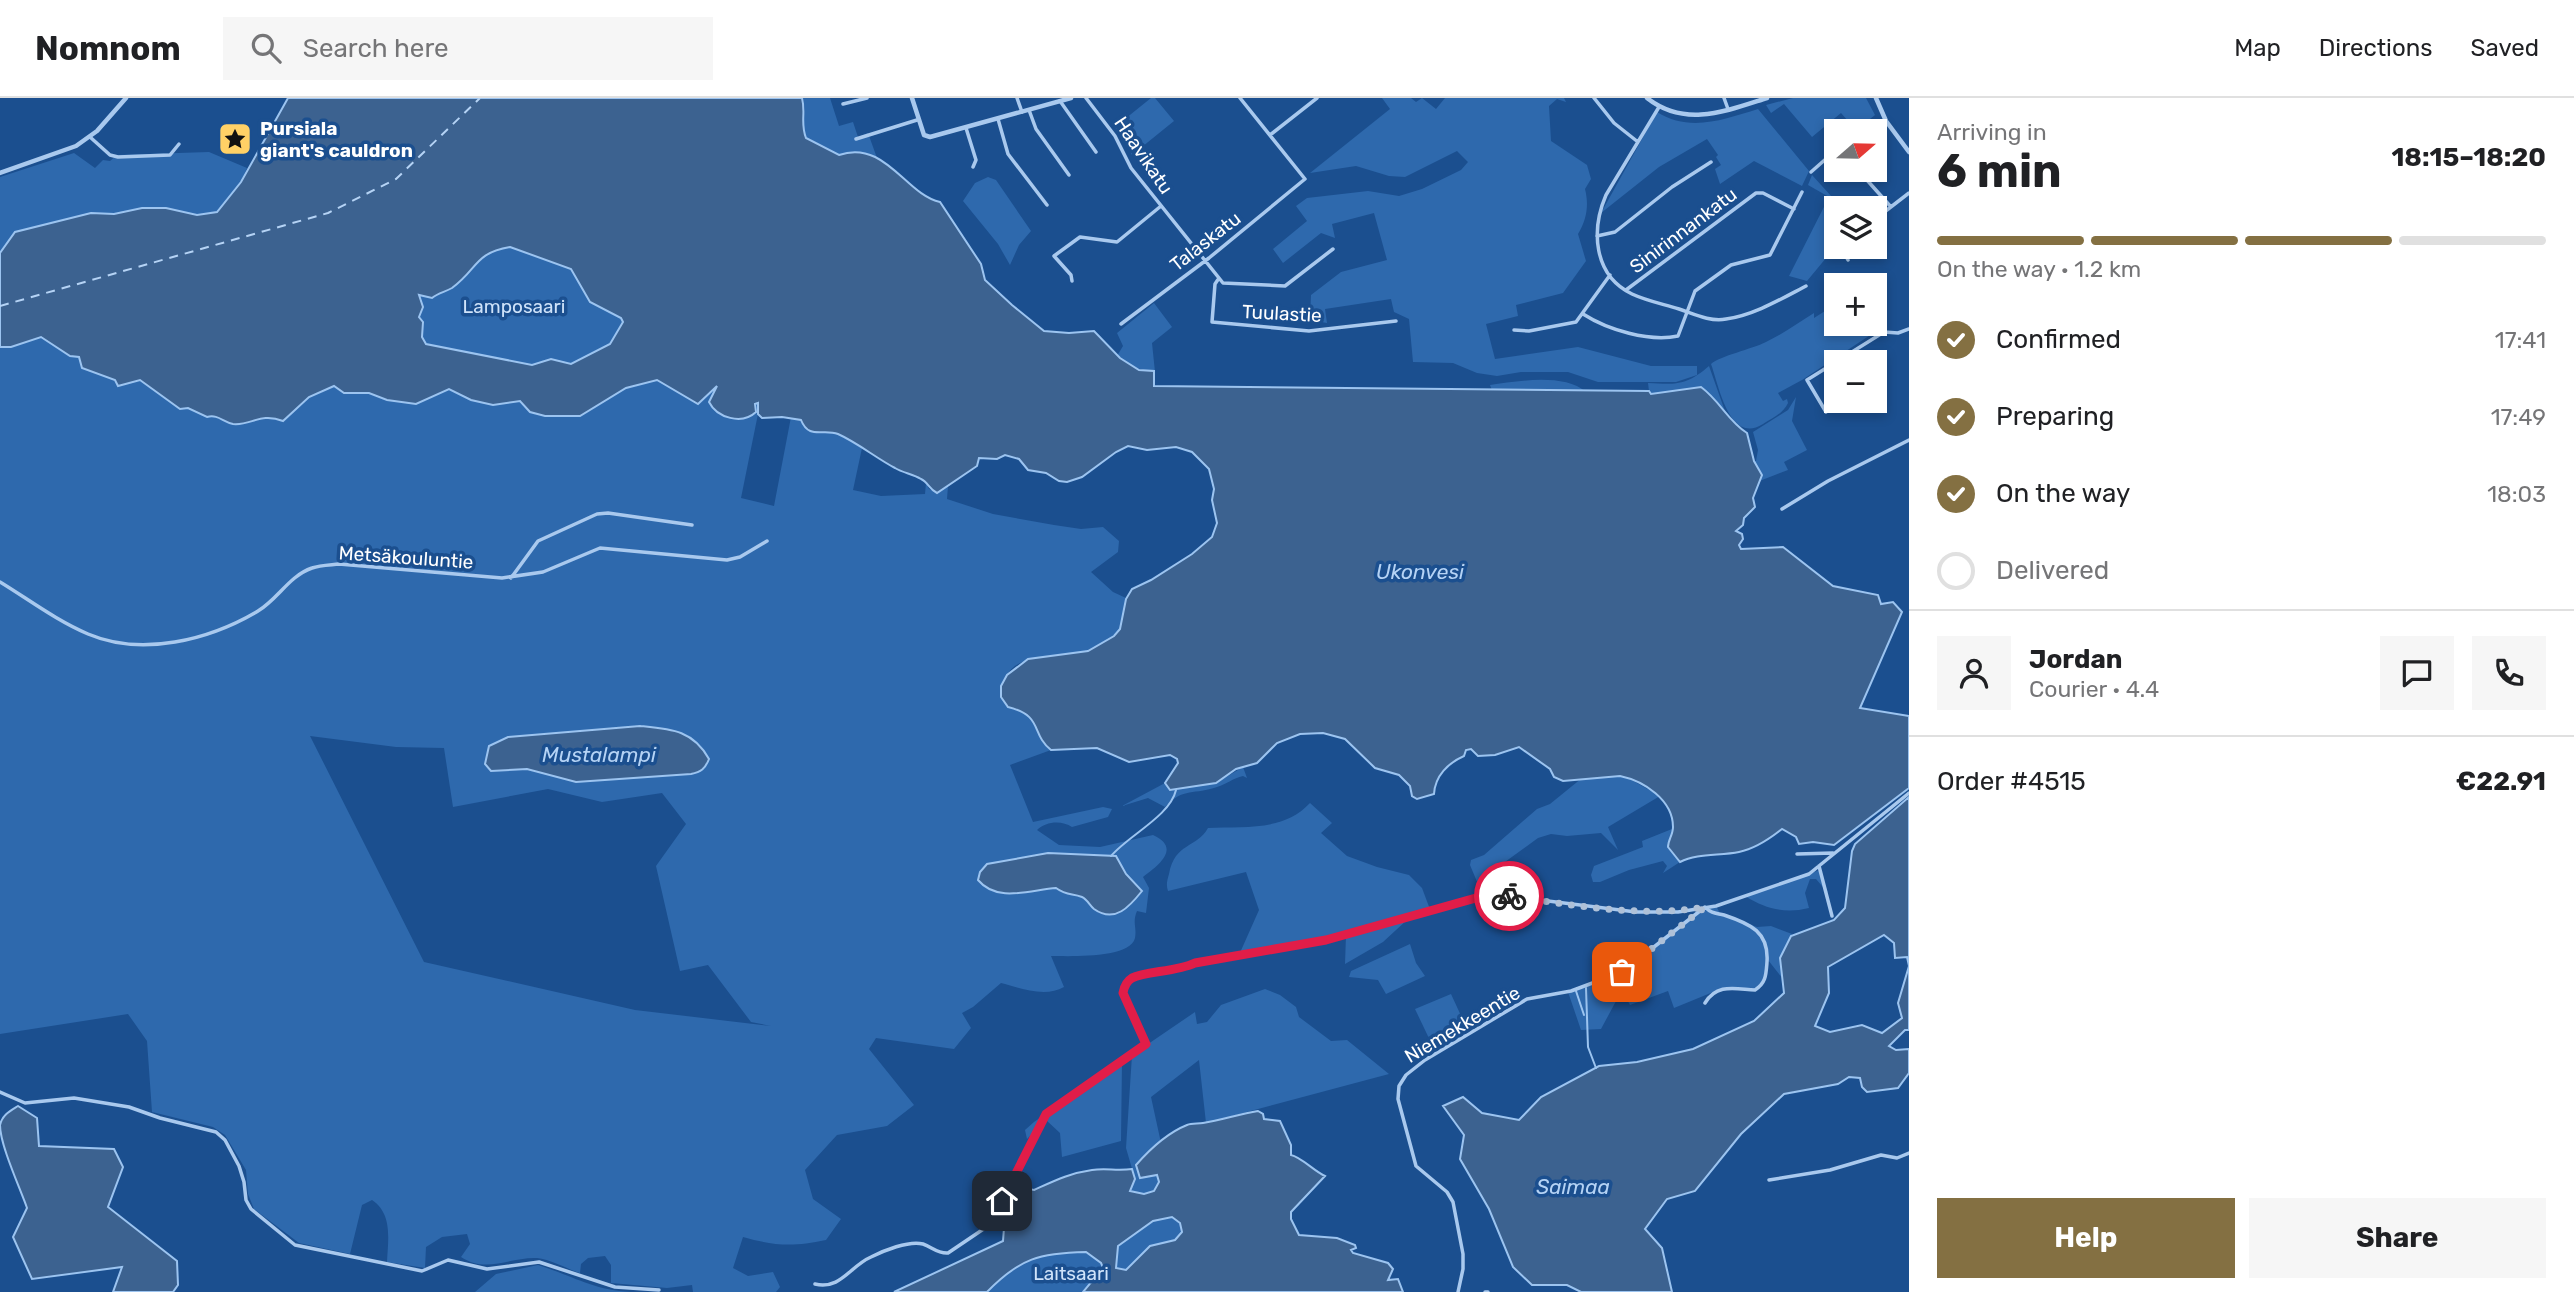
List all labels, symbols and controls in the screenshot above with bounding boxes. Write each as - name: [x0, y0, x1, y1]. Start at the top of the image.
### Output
- search box: [223, 17, 713, 80]
- text: Nomnom: [35, 29, 181, 68]
- icon: search: [247, 29, 285, 67]
- text: Search here: [303, 33, 449, 64]
- text: Map: [2234, 34, 2281, 62]
- text: Directions: [2319, 34, 2432, 62]
- text: Saved: [2470, 34, 2539, 62]
- street label: Haavikatu: [1109, 112, 1178, 198]
- place label: Pursiala giant's cauldron: [260, 117, 413, 162]
- text: Arriving in: [1937, 118, 2047, 146]
- north arrow: [1824, 119, 1886, 182]
- map controls: [1824, 119, 1887, 413]
- place icon: Pursiala giant's cauldron: [216, 120, 254, 158]
- text: 18:15–18:20: [2391, 142, 2546, 173]
- text: 6 min: [1937, 144, 2062, 199]
- street label: Sinirinnankatu: [1625, 183, 1741, 278]
- button: layers: [1824, 196, 1887, 259]
- street label: Talaskatu: [1165, 207, 1245, 276]
- text: On the way · 1.2 km: [1937, 255, 2141, 283]
- button: +: [1824, 273, 1887, 336]
- park label: Lamposaari: [463, 295, 565, 318]
- street label: Tuulastie: [1242, 300, 1322, 327]
- icon: check: [1937, 321, 1975, 359]
- text: Confirmed: [1996, 324, 2121, 355]
- text: 17:41: [2495, 326, 2546, 354]
- button: −: [1824, 350, 1887, 413]
- icon: check: [1937, 398, 1975, 436]
- text: Preparing: [1996, 401, 2114, 432]
- text: 17:49: [2491, 403, 2546, 431]
- icon: check: [1937, 475, 1975, 513]
- text: On the way: [1996, 478, 2130, 509]
- text: 18:03: [2487, 480, 2546, 508]
- street label: Metsäkouluntie: [338, 541, 474, 574]
- text: Delivered: [1996, 555, 2109, 586]
- water label: Ukonvesi: [1376, 559, 1465, 584]
- button: person: [1937, 636, 2011, 710]
- button: chat: [2380, 636, 2454, 710]
- button: phone: [2472, 636, 2546, 710]
- text: Jordan: [2029, 644, 2122, 675]
- text: Courier · 4.4: [2029, 675, 2159, 703]
- water label: Mustalampi: [542, 742, 657, 767]
- text: Order #4515: [1937, 766, 2086, 797]
- text: €22.91: [2456, 766, 2546, 797]
- courier: [1474, 861, 1544, 931]
- icon: bike: [1490, 877, 1528, 915]
- pin: [1592, 942, 1652, 1002]
- icon: bag: [1603, 953, 1641, 991]
- street label: Niemekkeentie: [1400, 981, 1524, 1068]
- pin: [972, 1171, 1032, 1231]
- water label: Saimaa: [1536, 1174, 1610, 1199]
- icon: home: [983, 1182, 1021, 1220]
- button: Help: [1937, 1198, 2235, 1278]
- button: Share: [2249, 1198, 2546, 1278]
- park label: Laitsaari: [1033, 1262, 1109, 1285]

